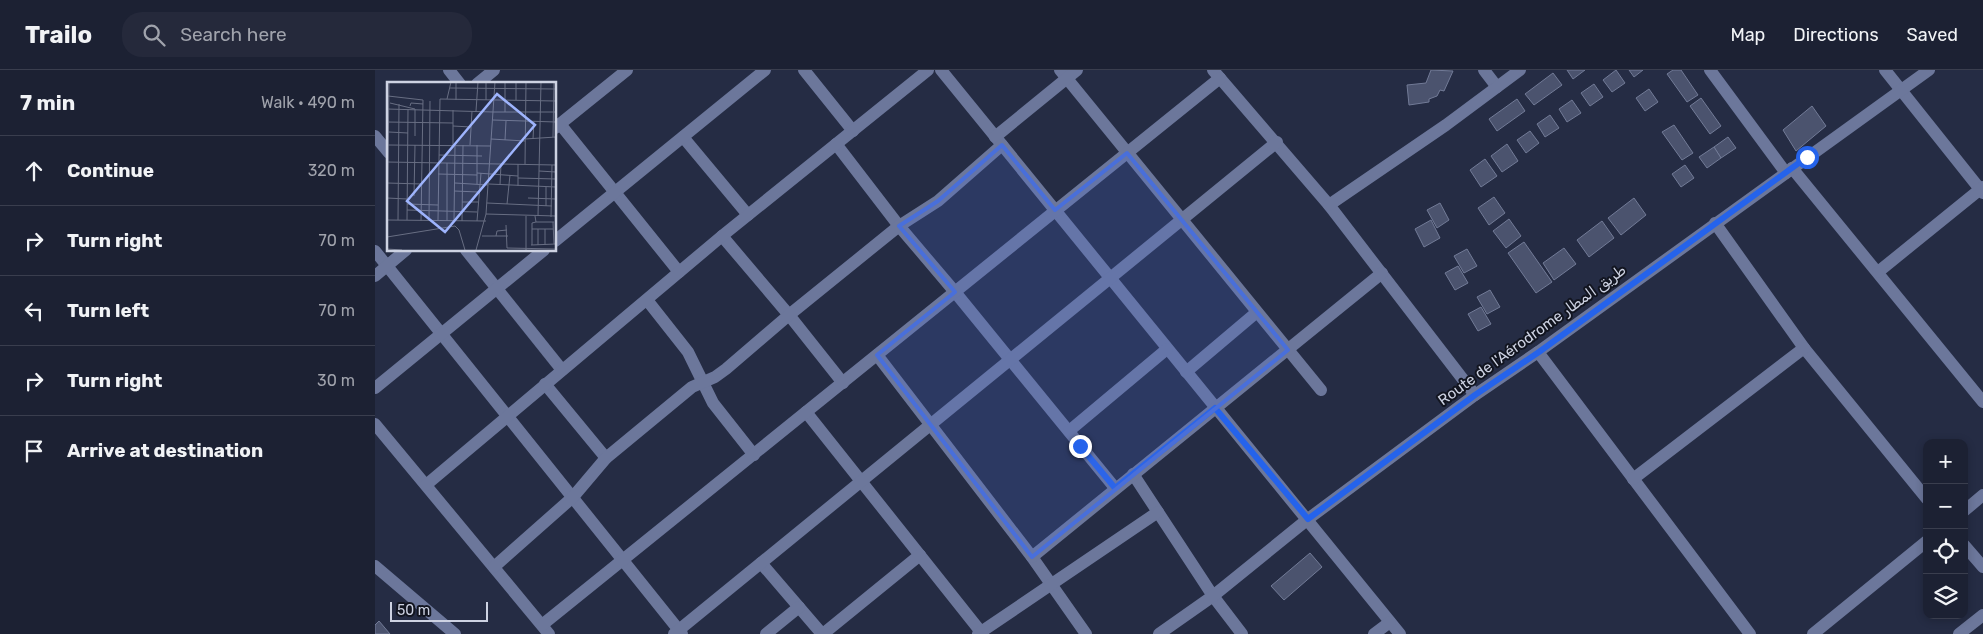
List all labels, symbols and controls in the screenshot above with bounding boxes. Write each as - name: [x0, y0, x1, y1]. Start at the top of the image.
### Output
- search box: [122, 12, 472, 57]
- text: Trailo: [25, 21, 92, 49]
- icon: search: [140, 21, 168, 49]
- text: Search here: [180, 23, 287, 46]
- text: Map: [1730, 24, 1765, 46]
- text: Directions: [1793, 24, 1879, 46]
- text: Saved: [1907, 24, 1958, 46]
- inset map: [387, 82, 556, 251]
- text: 7 min: [20, 90, 75, 115]
- text: Walk · 490 m: [261, 93, 355, 112]
- route start: [1796, 146, 1819, 169]
- icon: ahead: [20, 157, 48, 185]
- text: Continue: [67, 159, 154, 182]
- text: 320 m: [308, 161, 355, 180]
- icon: right: [20, 227, 48, 255]
- text: Turn right: [67, 229, 162, 252]
- text: 70 m: [318, 231, 355, 250]
- street label: Route de l'Aérodrome طريق المطار: [1435, 261, 1629, 409]
- icon: left: [20, 297, 48, 325]
- text: Turn left: [67, 299, 149, 322]
- text: 70 m: [318, 301, 355, 320]
- icon: right: [20, 367, 48, 395]
- text: Turn right: [67, 369, 162, 392]
- text: 30 m: [317, 371, 355, 390]
- route end: [1069, 435, 1092, 458]
- icon: arrive: [20, 437, 48, 465]
- text: Arrive at destination: [67, 439, 263, 462]
- map controls: [1923, 439, 1968, 619]
- button: +: [1923, 439, 1968, 484]
- button: −: [1923, 484, 1968, 529]
- button: locate: [1923, 529, 1968, 574]
- button: layers: [1923, 574, 1968, 619]
- scale bar: [390, 599, 487, 622]
- text: 50 m: [397, 602, 430, 619]

